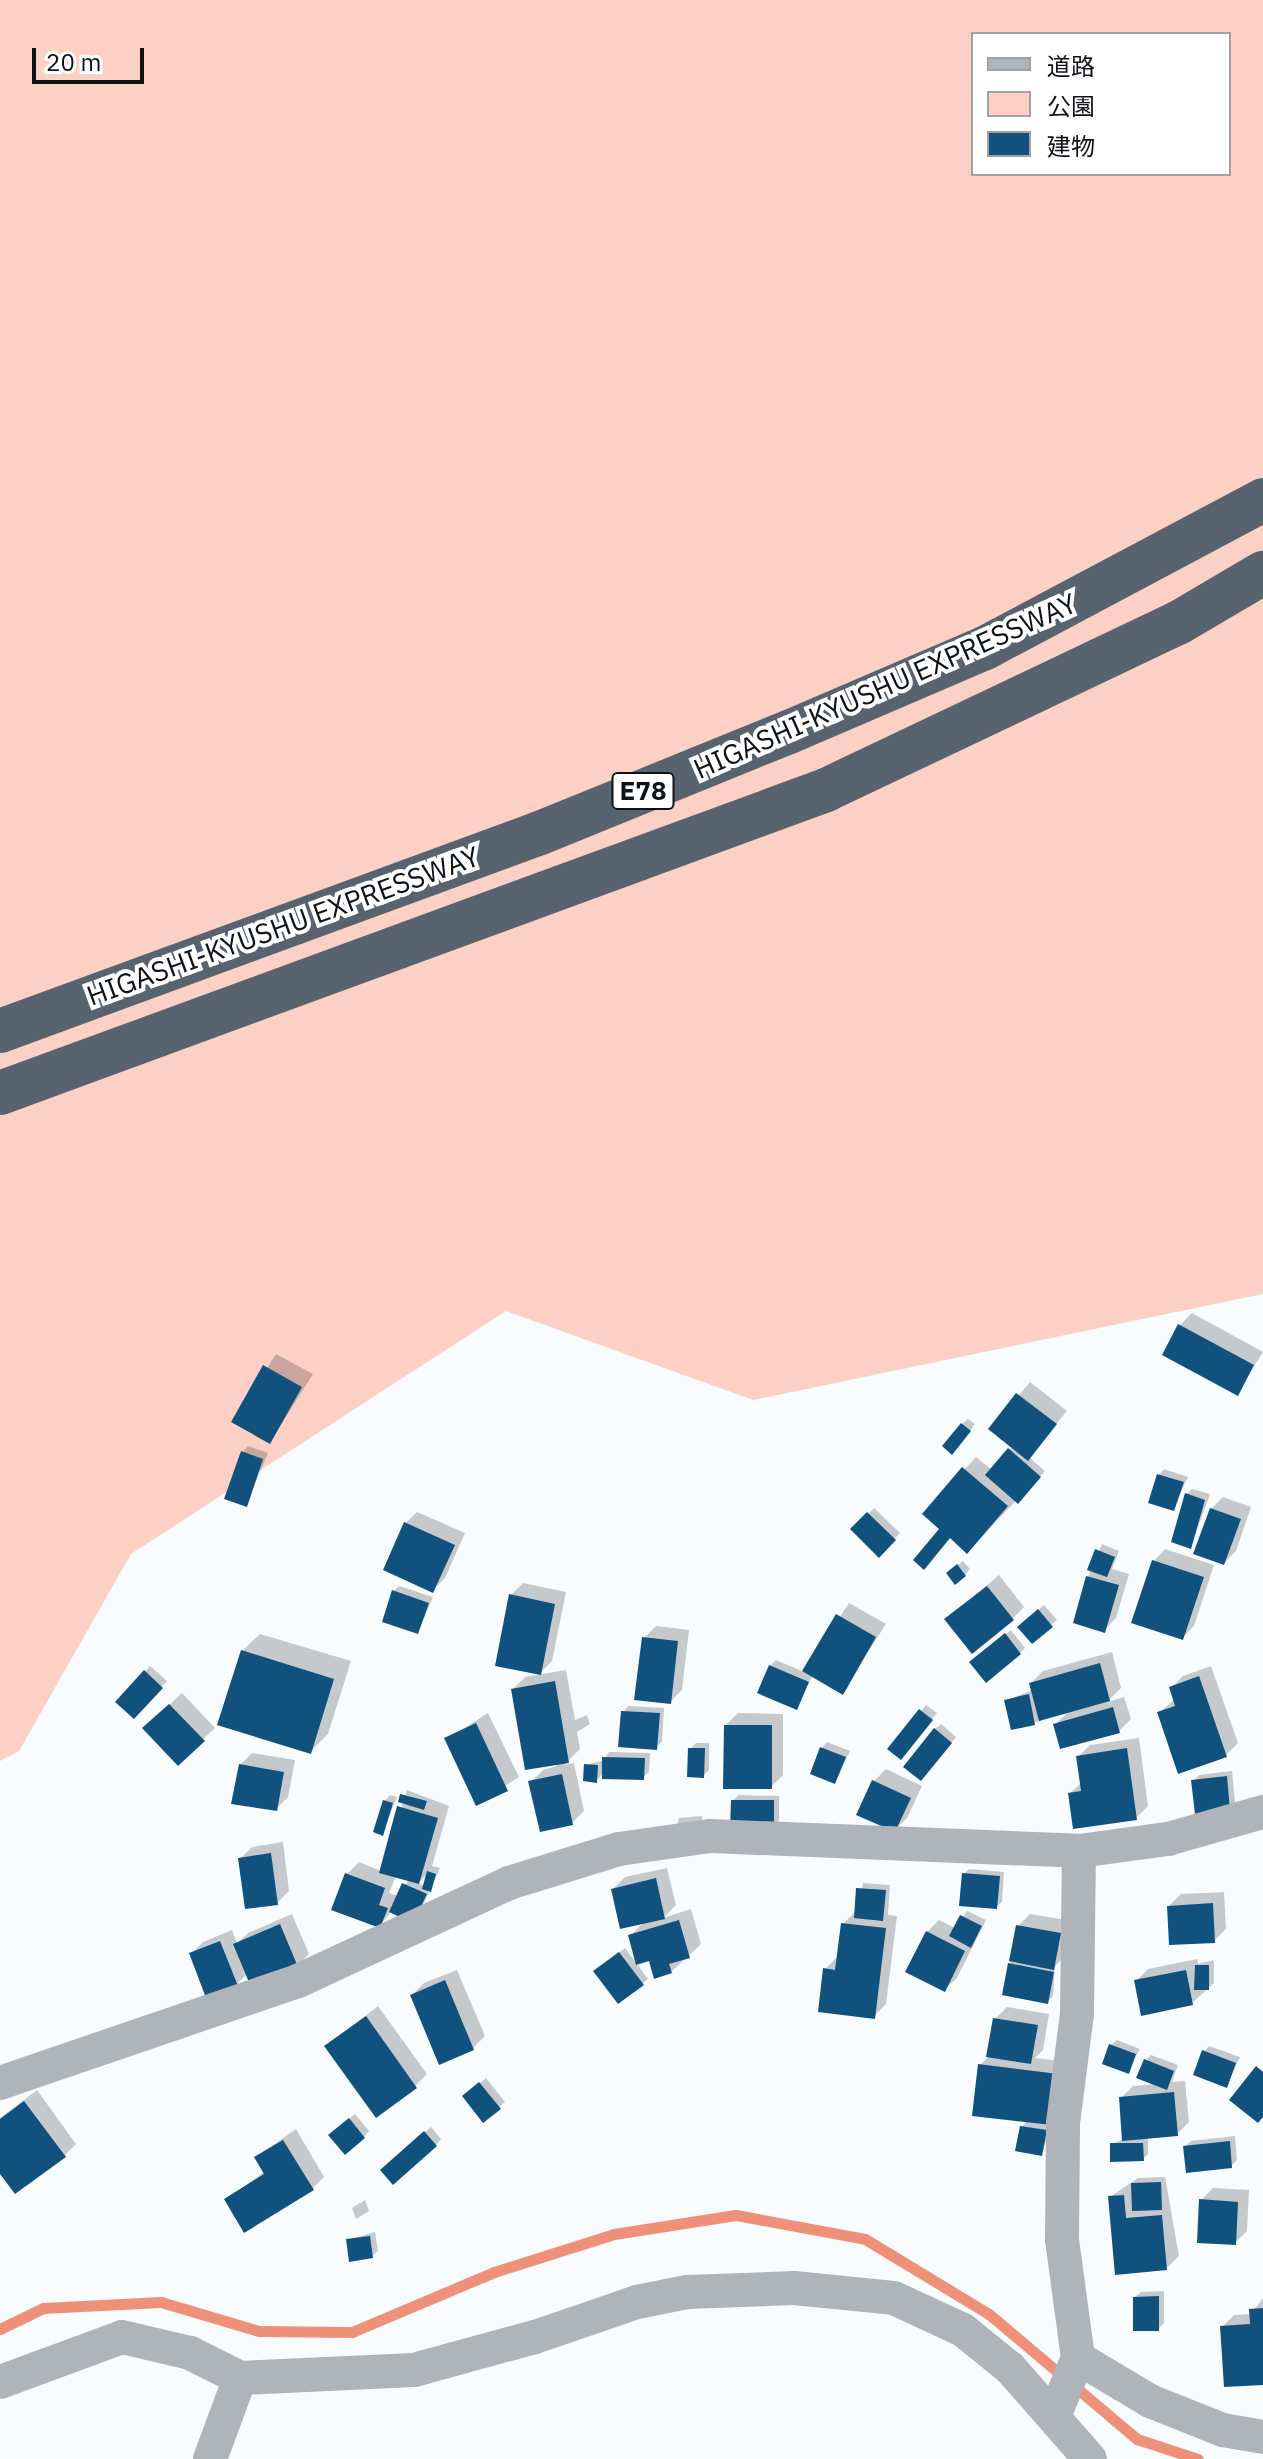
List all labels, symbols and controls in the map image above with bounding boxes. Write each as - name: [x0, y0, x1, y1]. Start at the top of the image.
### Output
- scale bar: [36, 32, 148, 82]
- legend: [971, 32, 1231, 176]
- text: 20 m: [46, 46, 101, 78]
- text: 道路: [1047, 50, 1095, 82]
- text: 公園: [1047, 90, 1095, 122]
- text: 建物: [1047, 130, 1095, 162]
- street label: HIGASHI-KYUSHU EXPRESSWAY: [688, 586, 1082, 786]
- road number: E78: [611, 769, 675, 813]
- street label: HIGASHI-KYUSHU EXPRESSWAY: [82, 839, 484, 1013]

